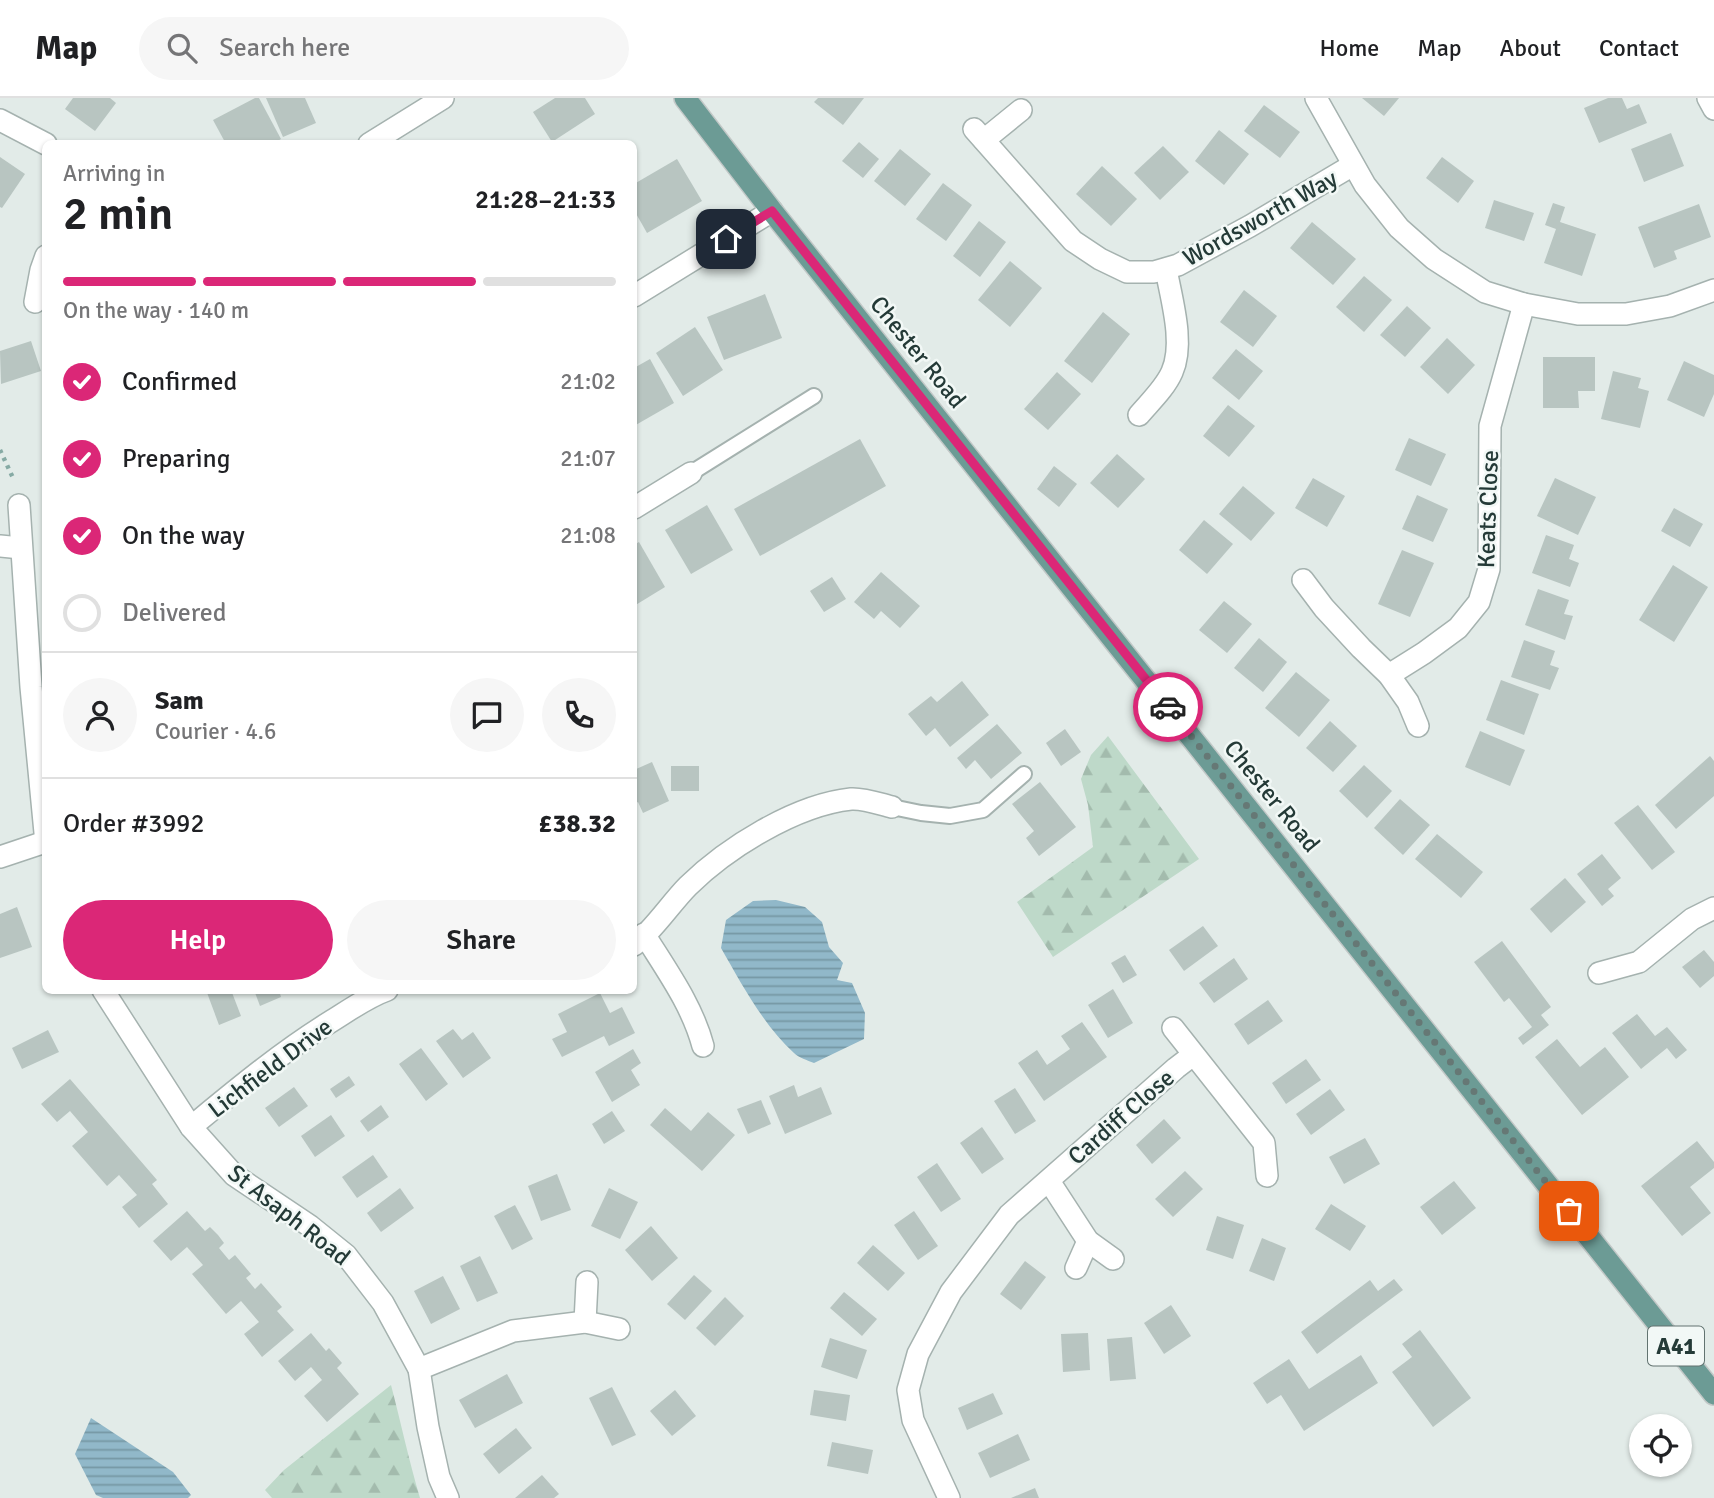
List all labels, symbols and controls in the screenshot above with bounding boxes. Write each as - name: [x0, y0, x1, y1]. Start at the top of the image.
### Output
- search box: [139, 17, 629, 80]
- text: Map: [35, 28, 97, 69]
- icon: search: [163, 29, 201, 67]
- text: Search here: [219, 32, 350, 64]
- text: Home: [1319, 33, 1379, 63]
- text: Map: [1417, 33, 1462, 63]
- text: About: [1500, 33, 1561, 63]
- text: Contact: [1599, 33, 1679, 63]
- text: Arriving in: [63, 159, 165, 188]
- street label: Wordsworth Way: [1178, 163, 1342, 273]
- text: 21:28–21:33: [475, 184, 616, 216]
- text: 2 min: [63, 186, 173, 242]
- pin: [696, 209, 756, 269]
- icon: home: [707, 220, 745, 258]
- street label: Chester Road: [864, 290, 972, 414]
- text: On the way · 140 m: [63, 296, 249, 325]
- icon: check: [63, 363, 101, 401]
- text: Confirmed: [122, 366, 237, 398]
- text: 21:02: [560, 367, 616, 396]
- icon: check: [63, 440, 101, 478]
- text: Preparing: [122, 443, 230, 475]
- text: 21:07: [560, 444, 616, 473]
- street label: Keats Close: [1471, 449, 1505, 569]
- icon: check: [63, 517, 101, 555]
- text: On the way: [122, 520, 245, 552]
- text: 21:08: [560, 521, 616, 550]
- text: Delivered: [122, 597, 227, 629]
- courier: [1133, 672, 1203, 742]
- button: person: [63, 678, 137, 752]
- button: chat: [450, 678, 524, 752]
- button: phone: [542, 678, 616, 752]
- text: Sam: [155, 685, 204, 717]
- icon: car: [1149, 688, 1187, 726]
- text: Courier · 4.6: [155, 717, 276, 746]
- street label: Chester Road: [1218, 734, 1326, 858]
- text: Order #3992: [63, 808, 204, 840]
- text: £38.32: [538, 808, 616, 840]
- button: Help: [63, 900, 333, 980]
- button: Share: [347, 900, 616, 980]
- street label: Lichfield Drive: [202, 1012, 338, 1124]
- street label: Cardiff Close: [1062, 1063, 1180, 1171]
- street label: St Asaph Road: [222, 1158, 356, 1272]
- pin: [1539, 1181, 1599, 1241]
- icon: bag: [1550, 1192, 1588, 1230]
- road number: A41: [1648, 1326, 1704, 1366]
- map controls: [1629, 1414, 1692, 1477]
- button: locate: [1629, 1414, 1692, 1477]

